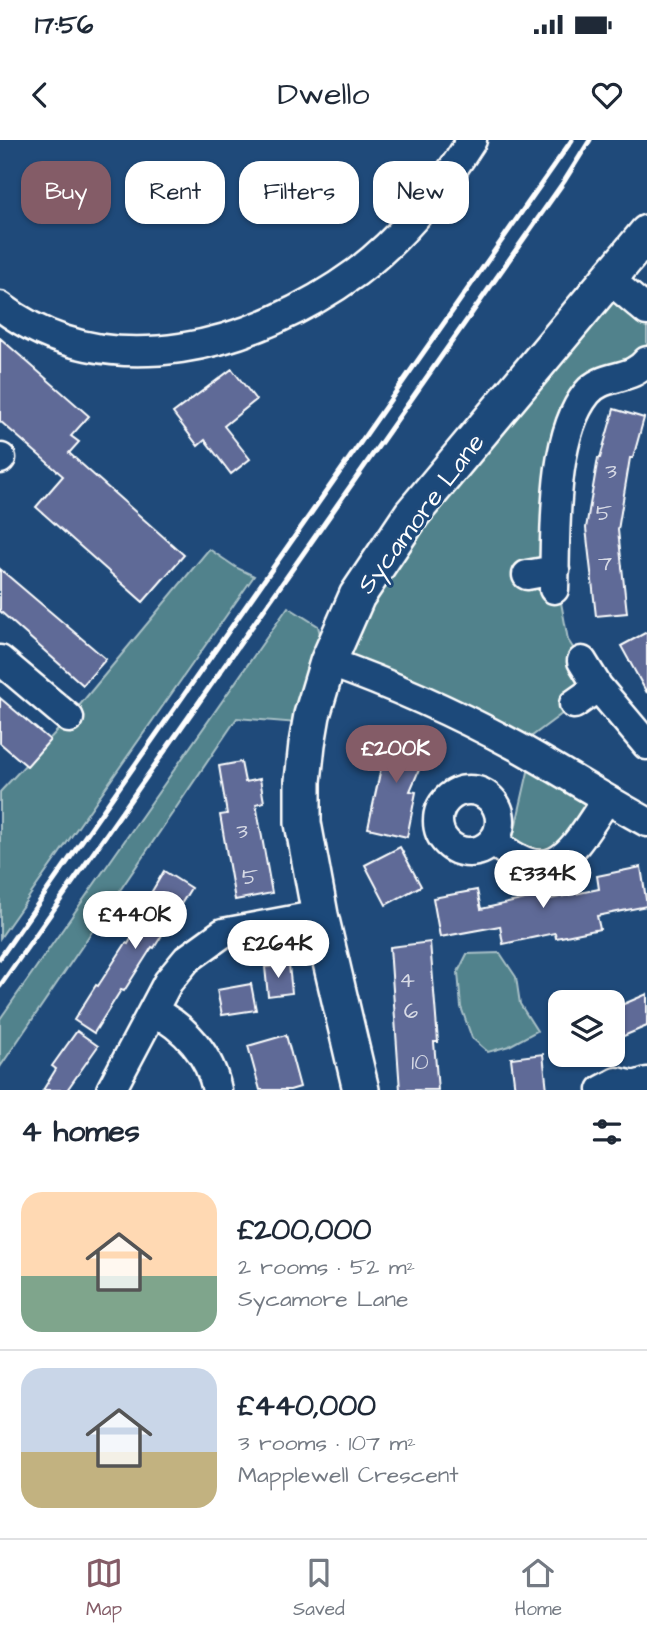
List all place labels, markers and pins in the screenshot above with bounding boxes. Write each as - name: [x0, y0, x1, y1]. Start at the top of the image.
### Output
- pin: £200K: [347, 726, 445, 785]
- pin: £334K: [494, 850, 592, 910]
- pin: £440K: [86, 892, 184, 951]
- pin: £264K: [229, 920, 327, 980]

